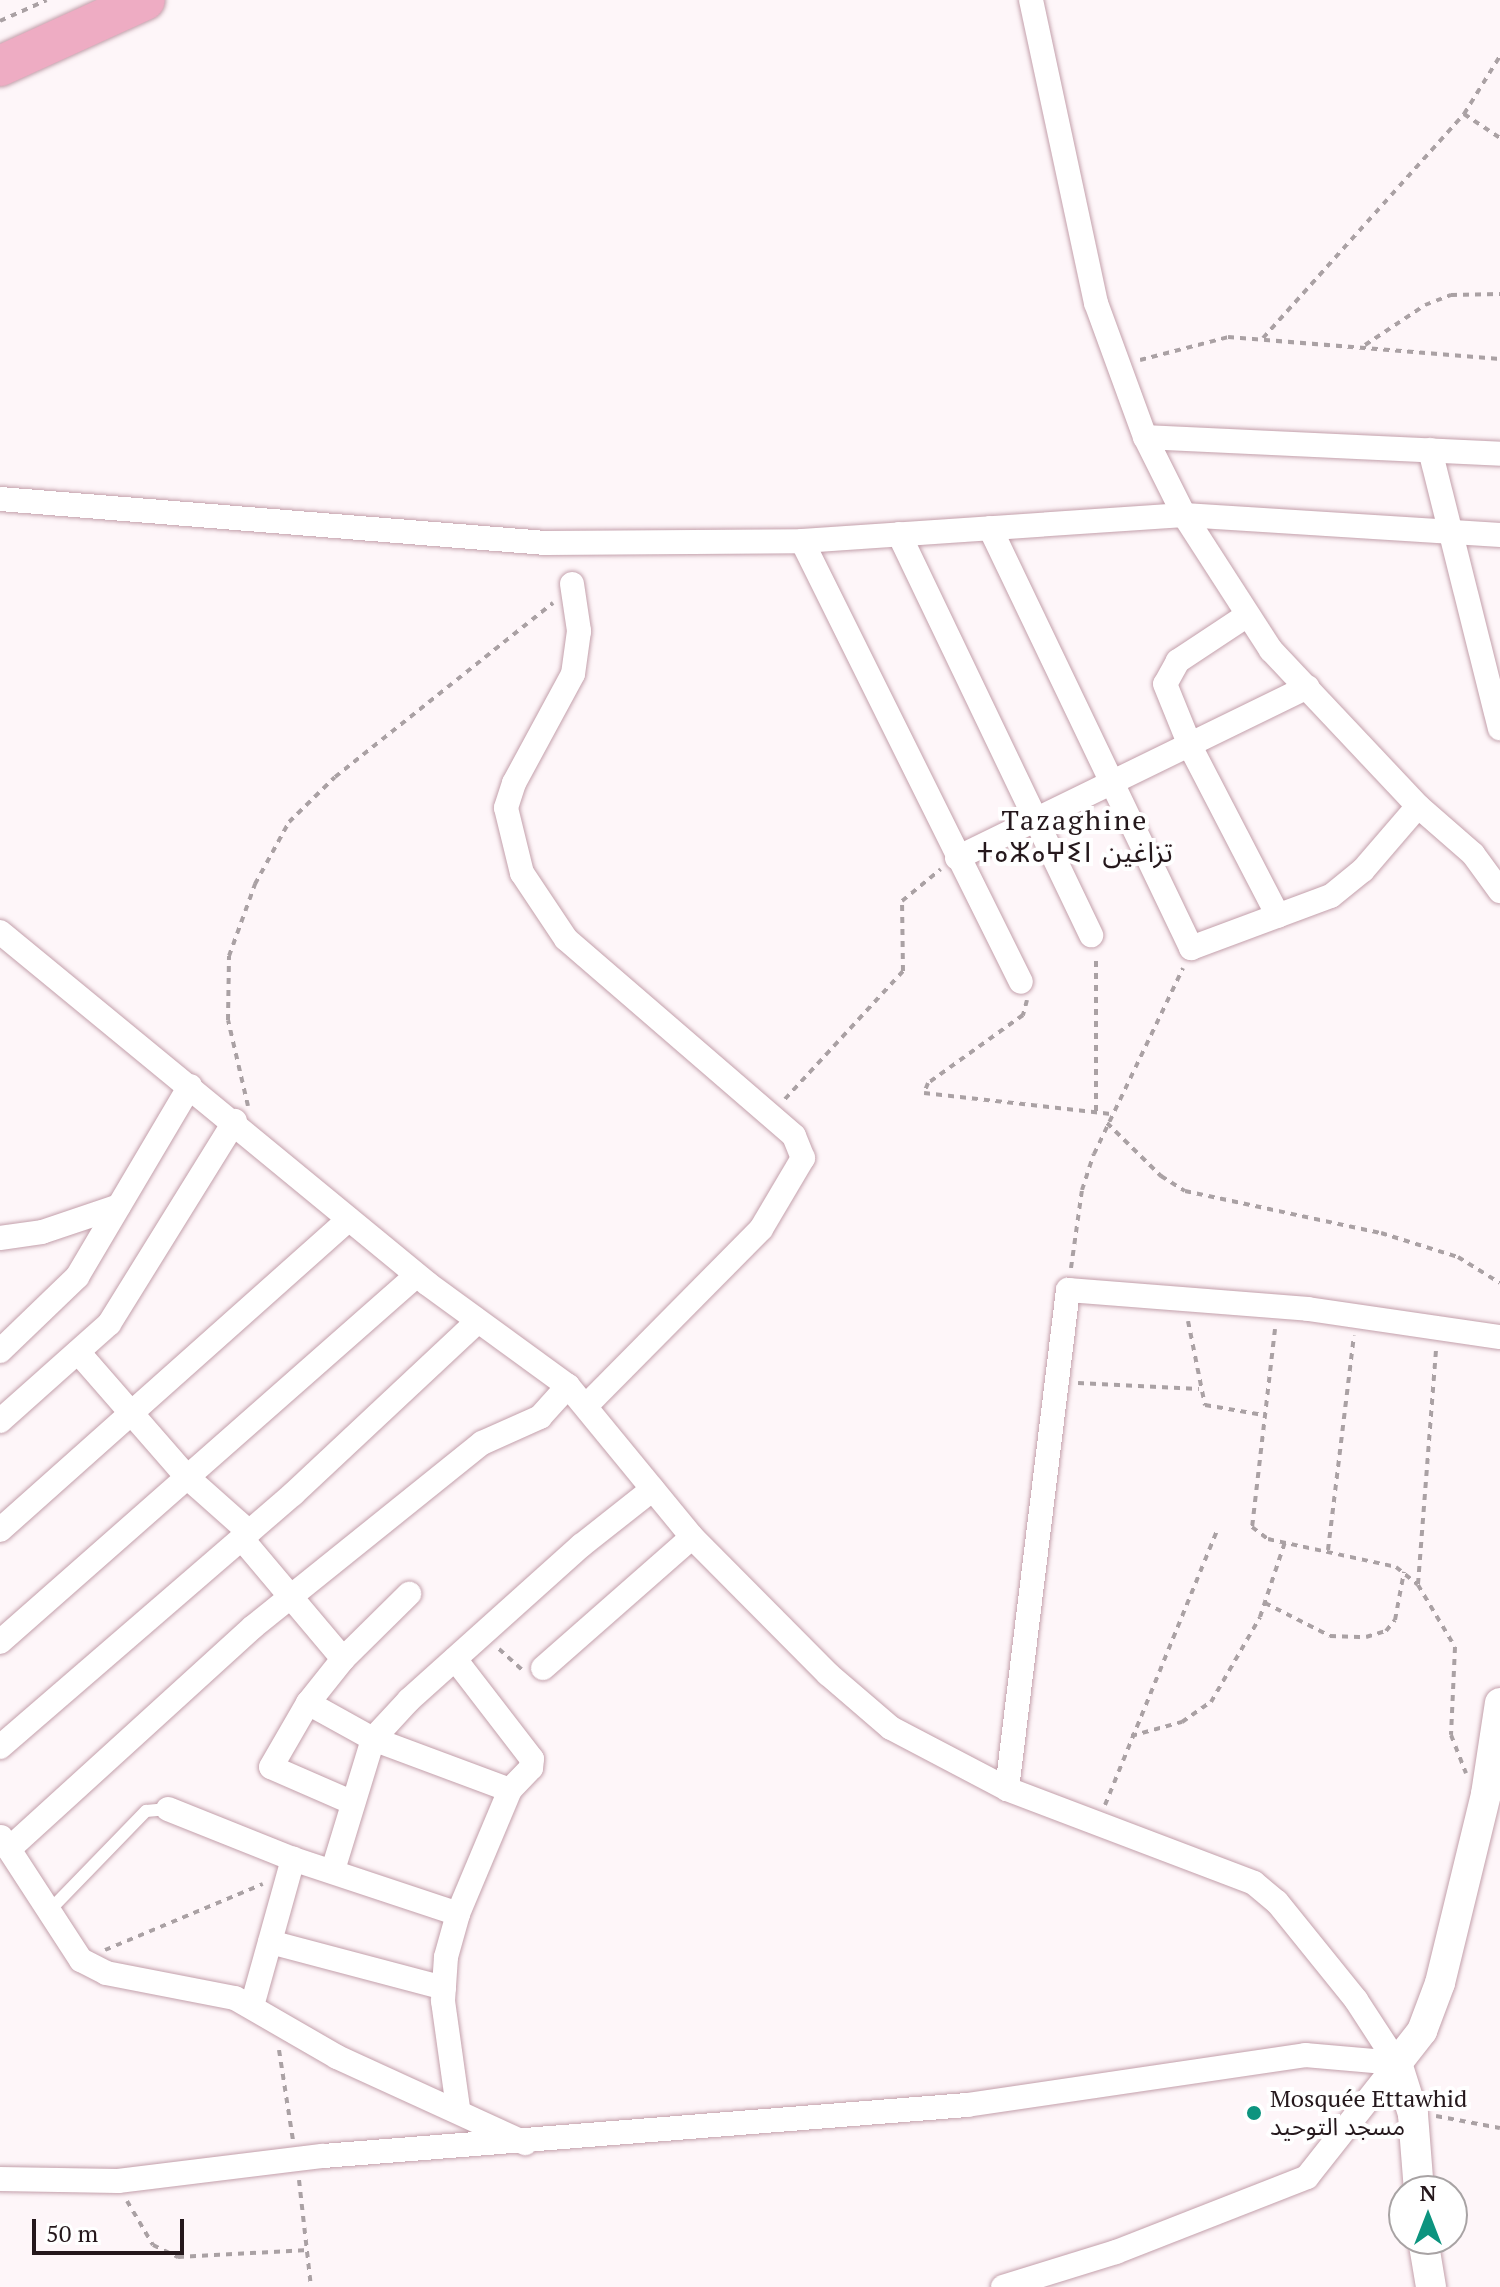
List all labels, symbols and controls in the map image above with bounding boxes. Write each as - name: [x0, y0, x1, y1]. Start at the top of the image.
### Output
- district label: Tazaghine ⵜⴰⵣⴰⵖⵉⵏ تزاغين: [985, 803, 1165, 869]
- place label: Mosquée Ettawhid مسجد التوحيد: [1270, 2085, 1467, 2141]
- marker: Mosquée Ettawhid مسجد التوحيد: [1245, 2104, 1263, 2122]
- north arrow: [1388, 2175, 1468, 2255]
- text: N: [1420, 2178, 1436, 2207]
- scale bar: [36, 2203, 188, 2253]
- text: 50 m: [46, 2217, 98, 2249]

